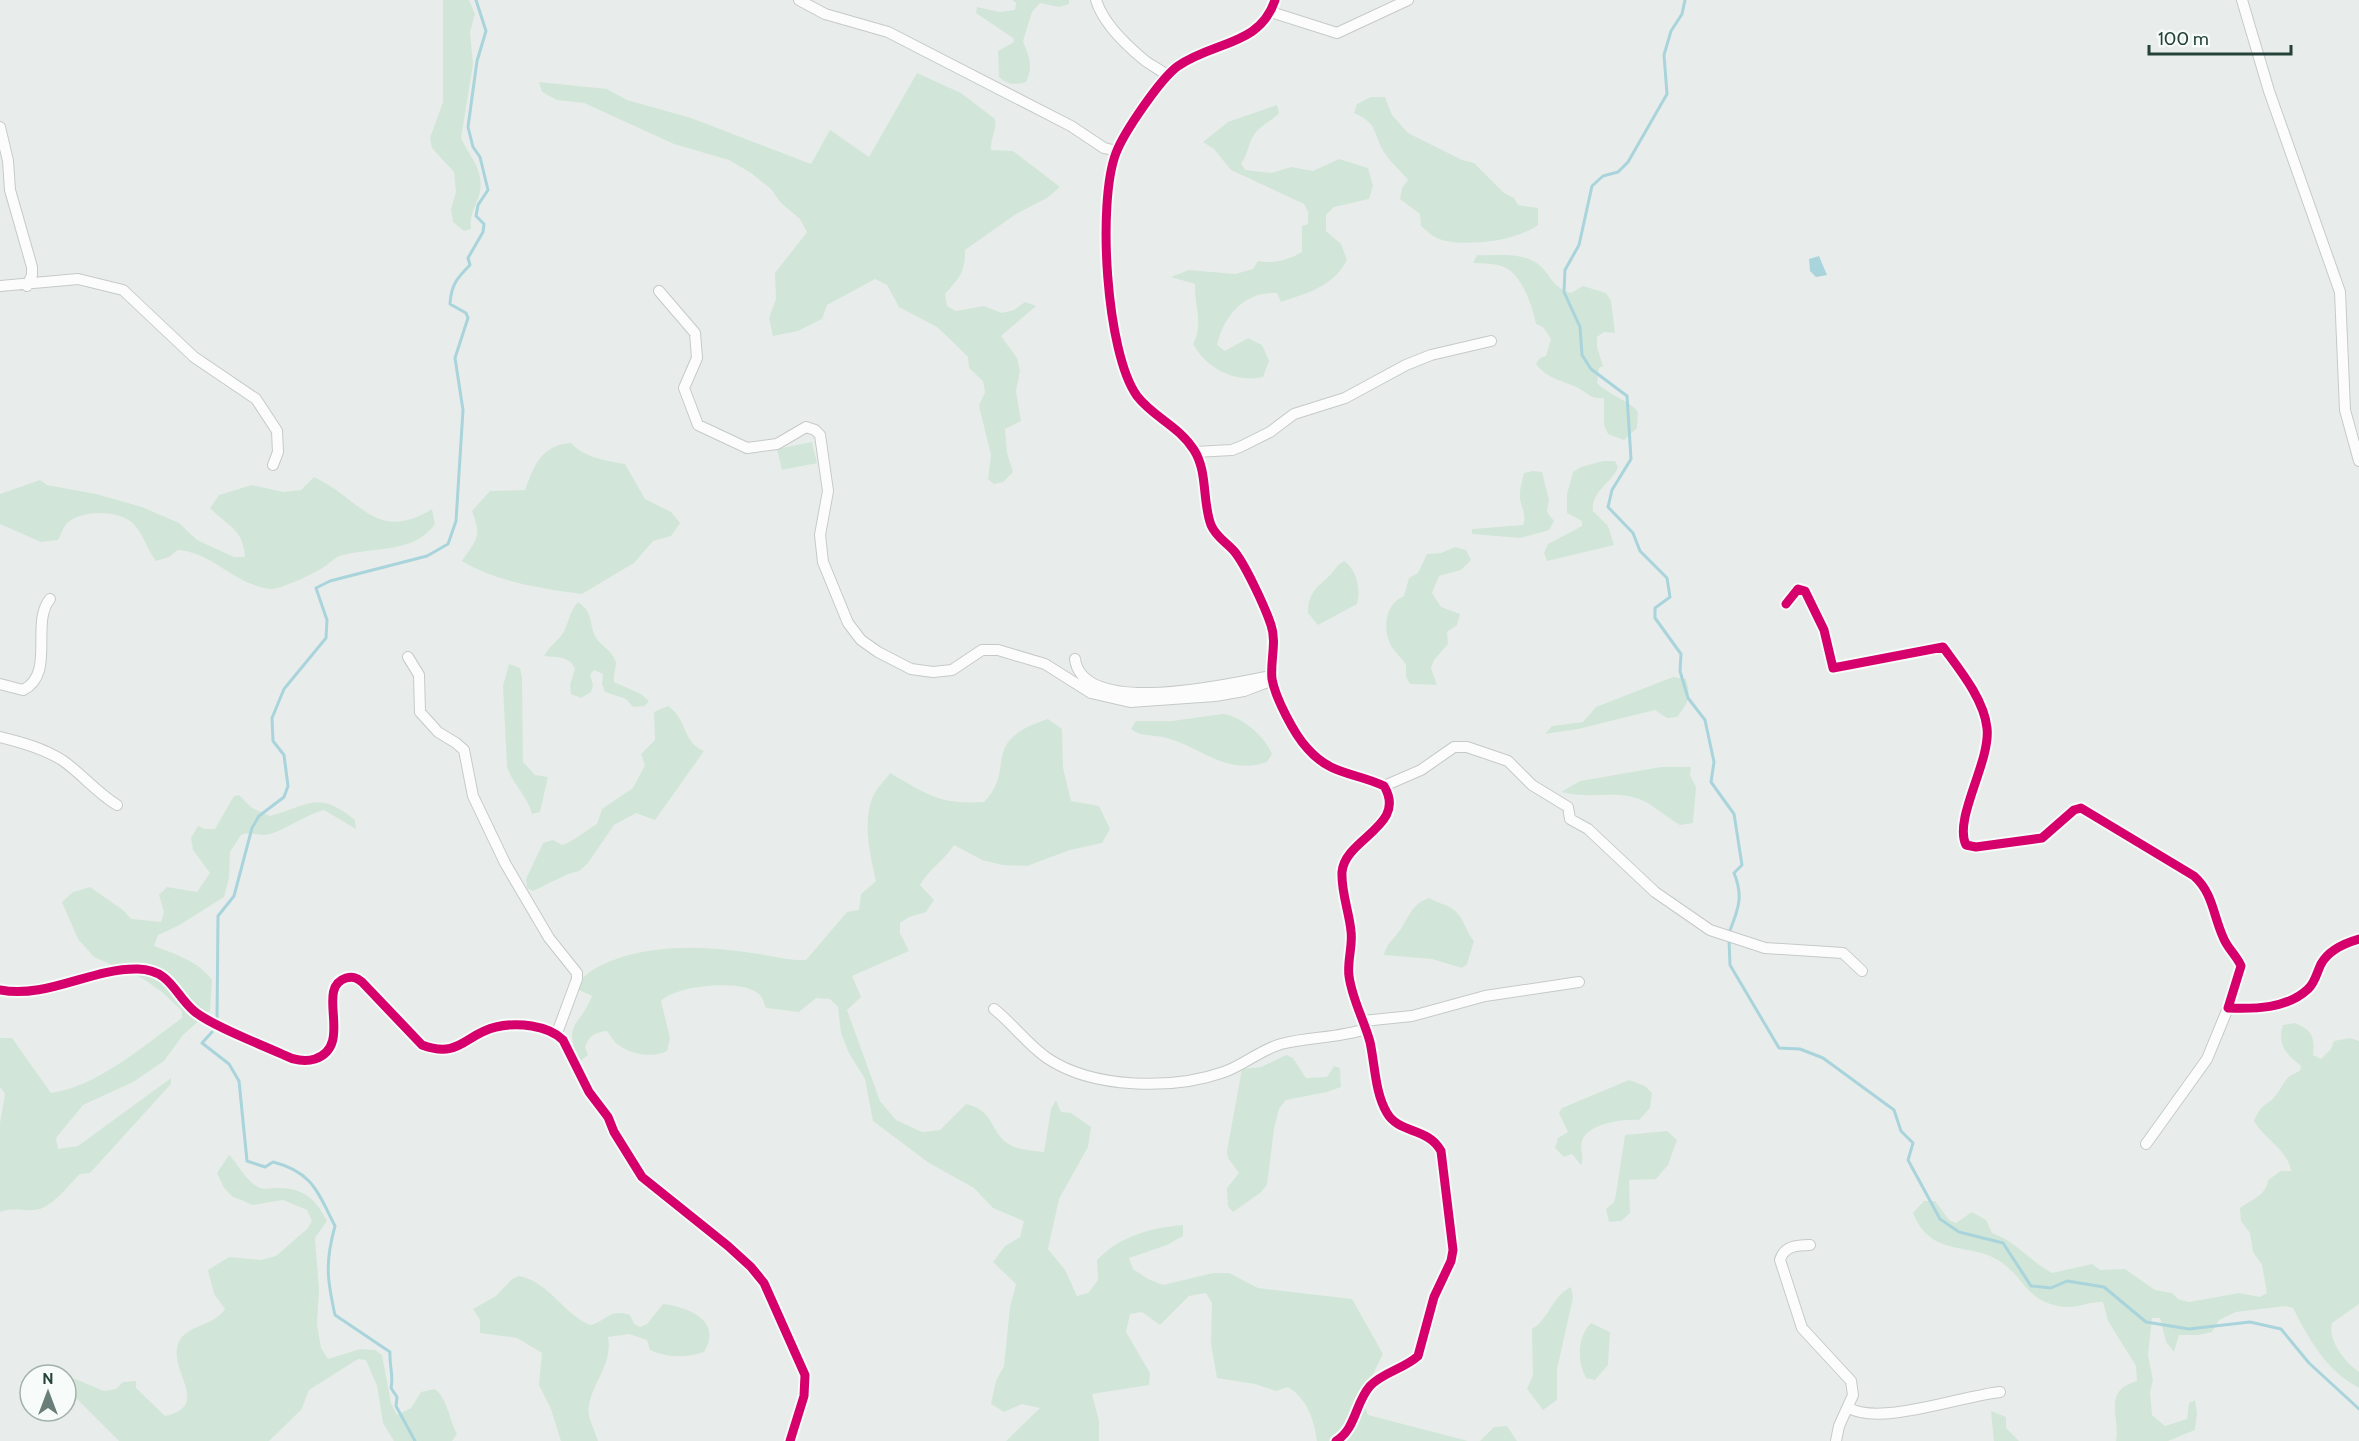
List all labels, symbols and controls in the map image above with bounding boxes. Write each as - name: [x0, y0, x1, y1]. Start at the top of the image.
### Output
- scale bar: [2149, 18, 2292, 56]
- text: 100 m: [2158, 28, 2209, 50]
- north arrow: [18, 1363, 78, 1423]
- text: N: [42, 1369, 54, 1388]

